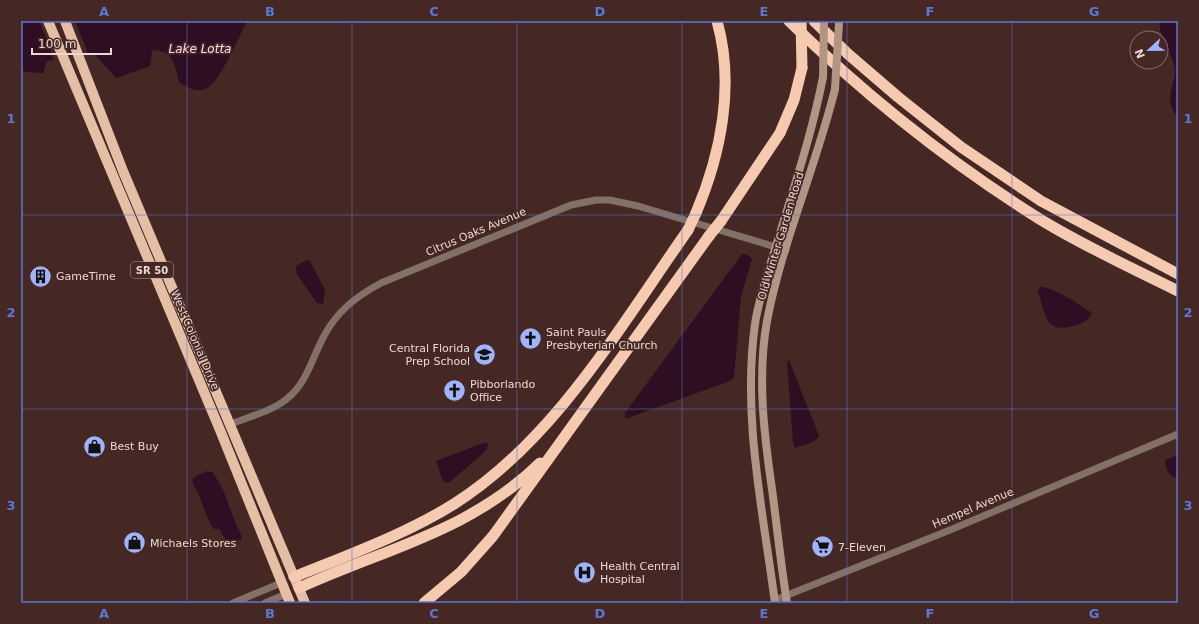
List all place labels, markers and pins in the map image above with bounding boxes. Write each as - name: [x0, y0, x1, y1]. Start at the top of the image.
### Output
- building icon: GameTime: [27, 263, 53, 289]
- place label: GameTime: [56, 270, 116, 283]
- church icon: Saint Pauls Presbyterian Church: [517, 325, 543, 351]
- place label: Saint Pauls Presbyterian Church: [546, 326, 658, 352]
- school or university icon: Central Florida Prep School: [472, 341, 498, 367]
- place label: Central Florida Prep School: [389, 342, 470, 368]
- church icon: Pibborlando Office: [442, 377, 468, 403]
- place label: Pibborlando Office: [470, 378, 535, 404]
- shop icon: Best Buy: [82, 433, 108, 459]
- place label: Best Buy: [110, 440, 159, 453]
- shop icon: Michaels Stores: [121, 530, 147, 556]
- supermarket icon: 7-Eleven: [810, 534, 836, 560]
- place label: Michaels Stores: [150, 537, 236, 550]
- place label: 7-Eleven: [838, 541, 886, 554]
- hospital icon: Health Central Hospital: [572, 559, 598, 585]
- place label: Health Central Hospital: [600, 560, 680, 586]

